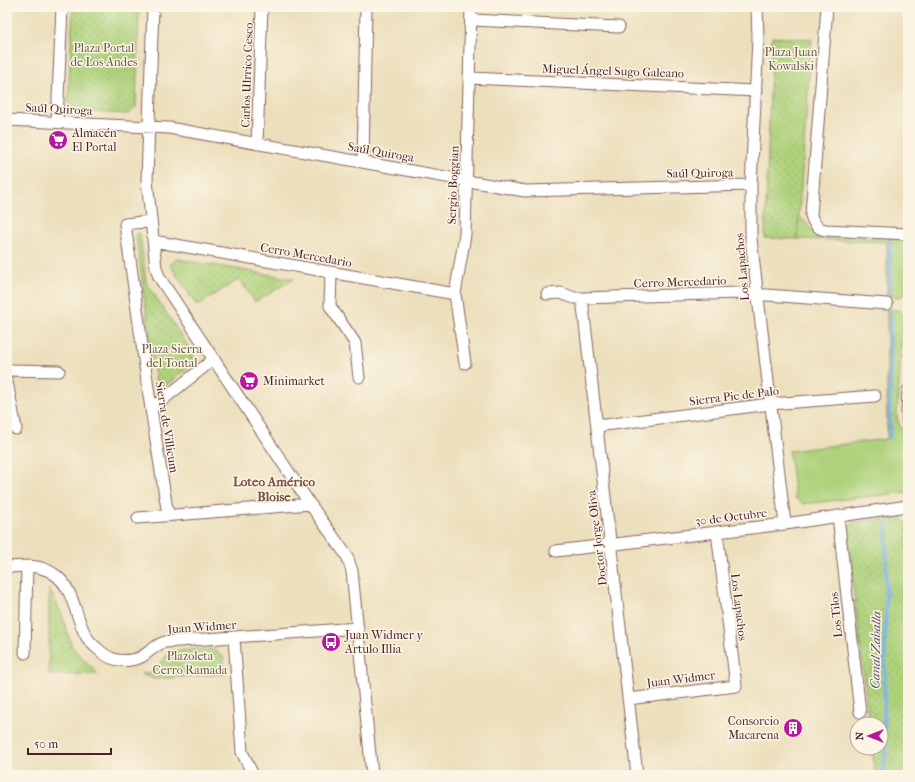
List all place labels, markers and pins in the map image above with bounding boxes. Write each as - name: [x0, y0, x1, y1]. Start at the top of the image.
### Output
- place label: Almacén El Portal: [71, 126, 117, 154]
- supermarket icon: Almacén El Portal: [47, 129, 69, 151]
- supermarket icon: Minimarket: [238, 370, 260, 392]
- place label: Minimarket: [263, 374, 325, 388]
- place label: Juan Widmer y Artulo Illia: [344, 628, 423, 656]
- bus stop icon: Juan Widmer y Artulo Illia: [320, 631, 342, 653]
- place label: Consorcio Macarena: [728, 714, 779, 742]
- building icon: Consorcio Macarena: [782, 717, 804, 739]

